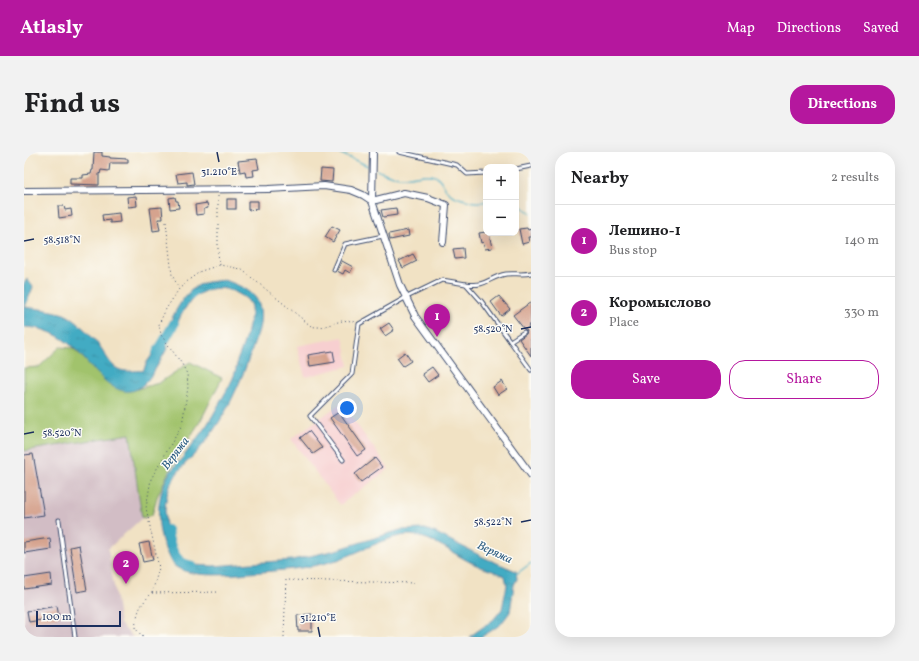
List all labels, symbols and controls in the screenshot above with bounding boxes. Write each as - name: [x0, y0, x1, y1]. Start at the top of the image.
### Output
- text: Atlasly: [20, 15, 83, 41]
- text: Map: [727, 19, 755, 38]
- text: Directions: [777, 19, 841, 38]
- text: Saved: [863, 19, 899, 38]
- text: Find us: [24, 85, 120, 124]
- button: Directions: [790, 85, 895, 124]
- map controls: [483, 164, 519, 236]
- button: +: [483, 164, 519, 200]
- text: 31.210°E: [201, 165, 237, 179]
- text: Nearby: [571, 167, 629, 190]
- text: 2 results: [831, 169, 879, 187]
- button: −: [483, 200, 519, 236]
- text: Лешино-1: [609, 221, 681, 242]
- text: 1: [581, 232, 587, 250]
- text: 140 m: [845, 232, 879, 250]
- text: 58.518°N: [44, 233, 81, 247]
- text: Bus stop: [609, 242, 657, 260]
- text: Коромыслово: [609, 293, 711, 314]
- pin: 1: [424, 304, 450, 337]
- text: 2: [581, 304, 587, 322]
- text: 330 m: [844, 304, 879, 322]
- text: Place: [609, 314, 639, 332]
- text: 58.520°N: [473, 322, 513, 336]
- button: Save: [571, 360, 721, 399]
- button: Share: [729, 360, 879, 399]
- your location: [337, 398, 357, 418]
- text: 58.520°N: [42, 426, 82, 440]
- water label: Веряжа: [158, 434, 193, 473]
- text: 58.522°N: [474, 515, 513, 529]
- water label: Веряжа: [474, 538, 515, 568]
- pin: 2: [113, 551, 139, 584]
- scale bar: [36, 609, 121, 628]
- text: 100 m: [42, 610, 72, 625]
- text: 31.210°E: [300, 611, 336, 625]

